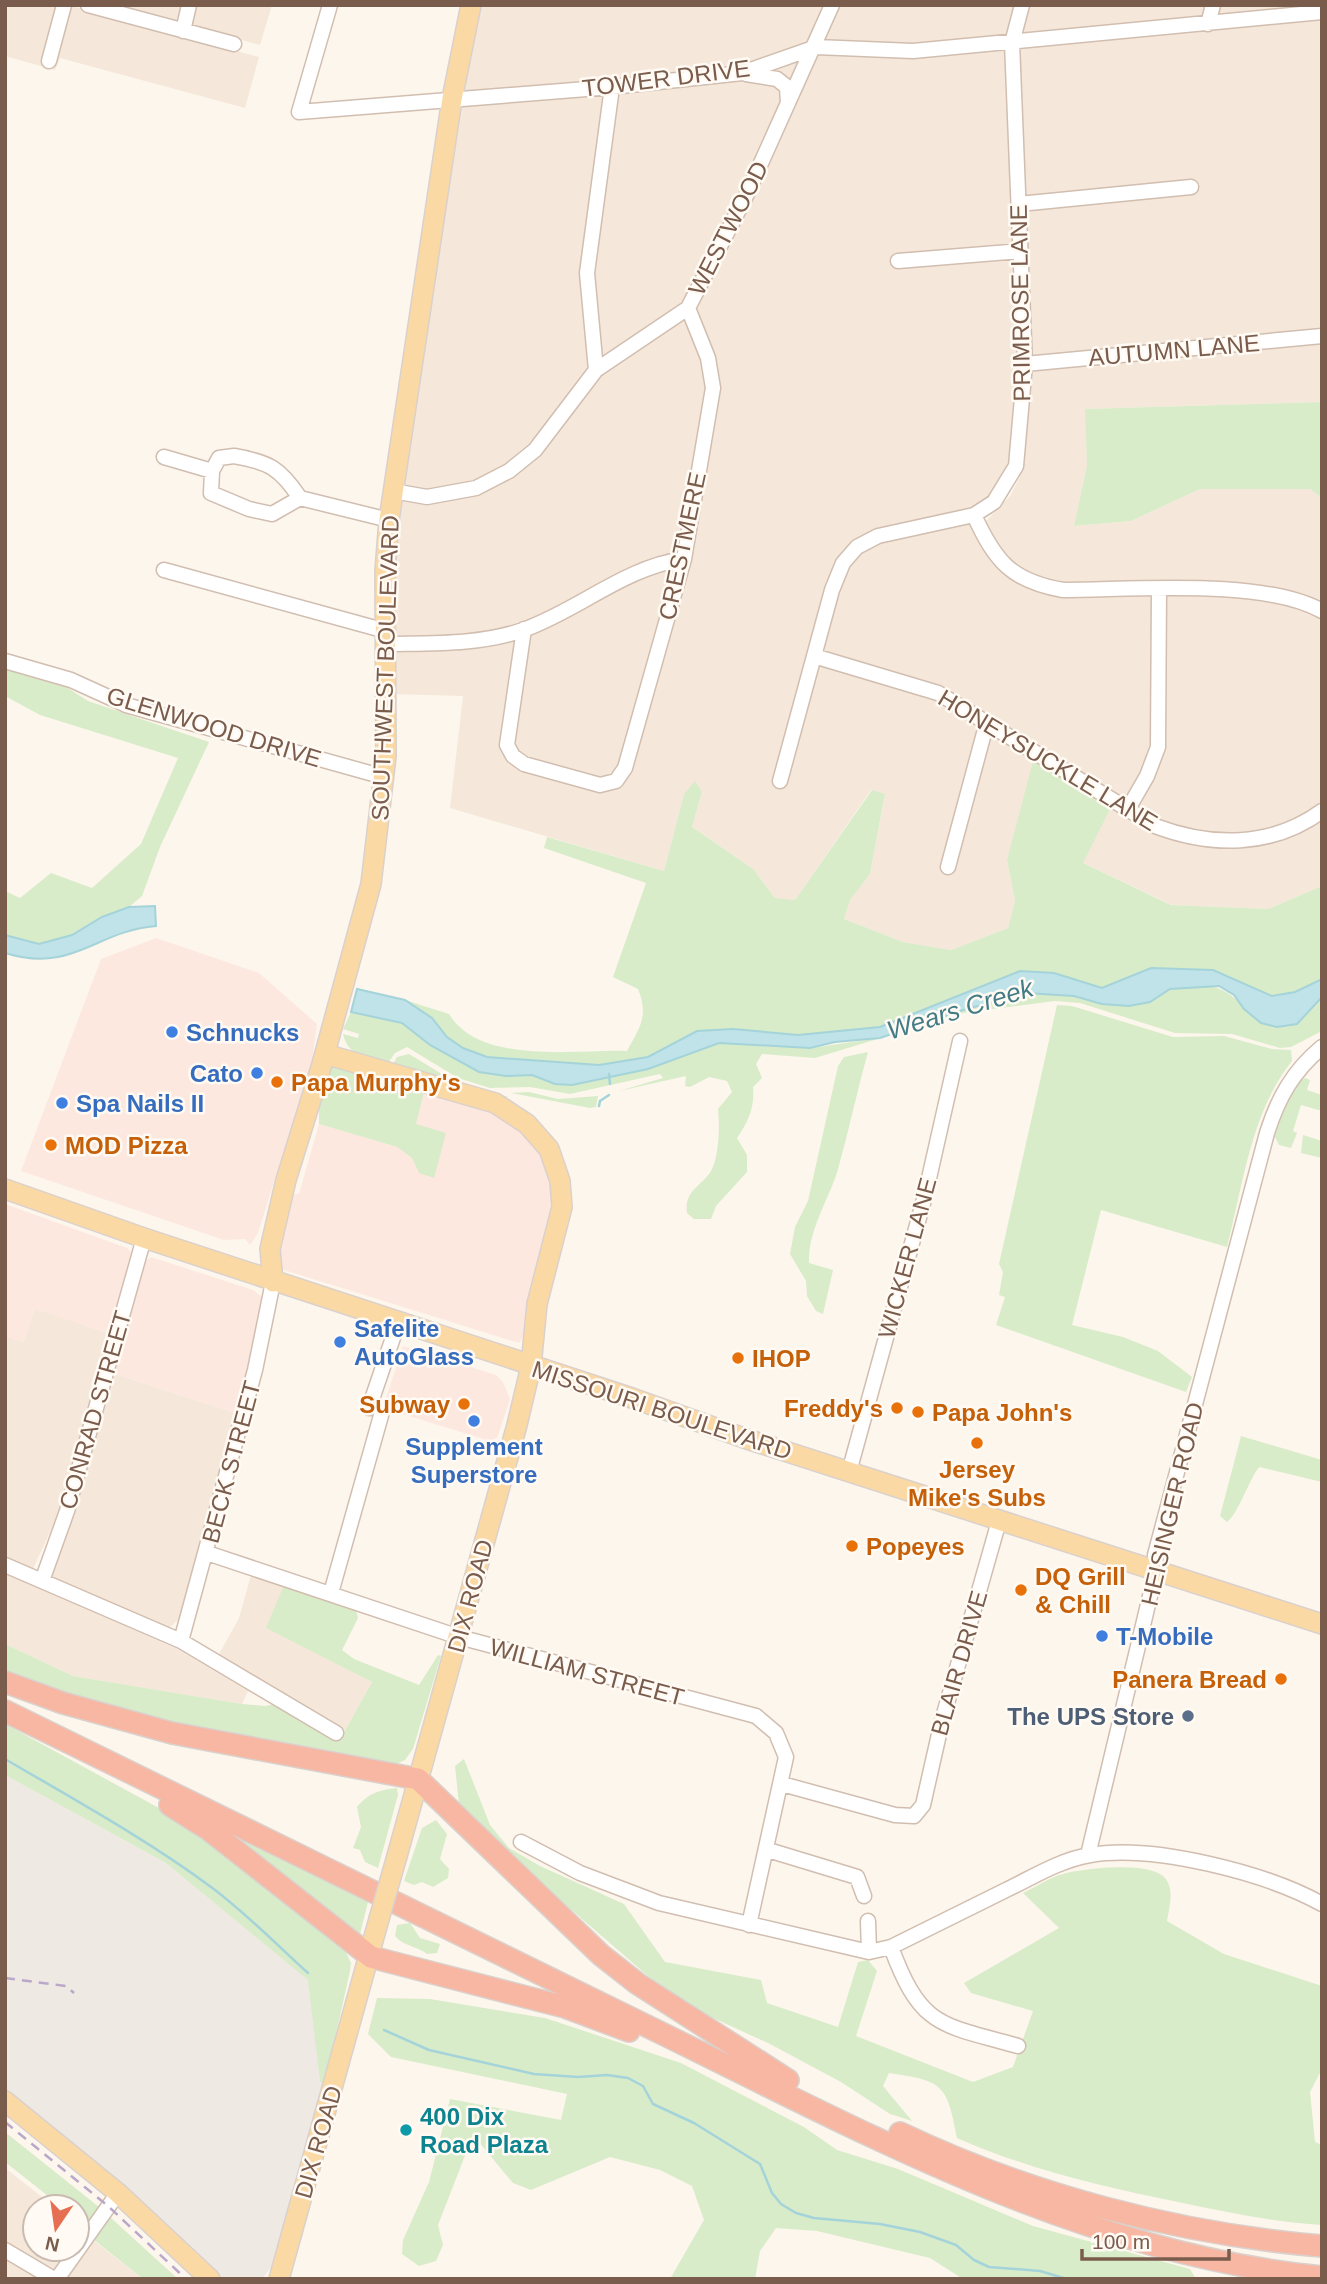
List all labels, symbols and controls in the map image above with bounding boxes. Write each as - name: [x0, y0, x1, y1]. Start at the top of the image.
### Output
- street label: TOWER DRIVE: [581, 54, 751, 102]
- street label: WESTWOOD: [683, 157, 773, 299]
- street label: PRIMROSE LANE: [1005, 204, 1035, 402]
- street label: AUTUMN LANE: [1087, 329, 1261, 371]
- street label: CRESTMERE: [653, 469, 711, 623]
- street label: SOUTHWEST BOULEVARD: [366, 515, 404, 821]
- street label: GLENWOOD DRIVE: [104, 682, 324, 772]
- street label: HONEYSUCKLE LANE: [934, 684, 1162, 836]
- water label: Wears Creek: [883, 972, 1039, 1045]
- place label: Schnucks: [186, 1019, 299, 1046]
- marker: Schnucks: [164, 1024, 180, 1040]
- place label: Cato: [190, 1060, 243, 1087]
- marker: Cato: [249, 1065, 265, 1081]
- place label: Papa Murphy's: [291, 1069, 461, 1096]
- marker: Papa Murphy's: [269, 1074, 285, 1090]
- place label: Spa Nails II: [76, 1090, 204, 1117]
- marker: Spa Nails II: [54, 1095, 70, 1111]
- place label: MOD Pizza: [65, 1132, 188, 1159]
- marker: MOD Pizza: [43, 1137, 59, 1153]
- street label: WICKER LANE: [873, 1175, 941, 1341]
- street label: CONRAD STREET: [54, 1307, 136, 1512]
- place label: Safelite AutoGlass: [354, 1315, 474, 1370]
- marker: Safelite AutoGlass: [332, 1334, 348, 1350]
- place label: IHOP: [752, 1345, 811, 1372]
- marker: IHOP: [730, 1350, 746, 1366]
- street label: MISSOURI BOULEVARD: [529, 1355, 795, 1465]
- street label: BECK STREET: [196, 1378, 266, 1546]
- place label: Subway: [359, 1391, 451, 1418]
- place label: Freddy's: [784, 1395, 883, 1422]
- marker: Subway: [456, 1396, 472, 1412]
- place label: Papa John's: [932, 1399, 1072, 1426]
- marker: Freddy's: [889, 1400, 905, 1416]
- street label: HEISINGER ROAD: [1135, 1400, 1209, 1608]
- marker: Papa John's: [910, 1404, 926, 1420]
- marker: Supplement Superstore: [466, 1413, 482, 1429]
- place label: Supplement Superstore: [405, 1433, 543, 1488]
- marker: Jersey Mike's Subs: [969, 1435, 985, 1451]
- place label: Jersey Mike's Subs: [908, 1456, 1046, 1511]
- place label: Popeyes: [866, 1533, 965, 1560]
- street label: DIX ROAD: [442, 1536, 498, 1656]
- marker: Popeyes: [844, 1538, 860, 1554]
- place label: DQ Grill & Chill: [1035, 1563, 1126, 1618]
- marker: DQ Grill & Chill: [1013, 1582, 1029, 1598]
- street label: BLAIR DRIVE: [925, 1587, 993, 1739]
- place label: T-Mobile: [1116, 1623, 1213, 1650]
- marker: T-Mobile: [1094, 1628, 1110, 1644]
- street label: WILLIAM STREET: [487, 1633, 687, 1711]
- place label: Panera Bread: [1112, 1666, 1267, 1693]
- marker: Panera Bread: [1273, 1671, 1289, 1687]
- place label: The UPS Store: [1007, 1703, 1174, 1730]
- marker: The UPS Store: [1180, 1708, 1196, 1724]
- street label: DIX ROAD: [289, 2083, 347, 2201]
- place label: 400 Dix Road Plaza: [420, 2103, 549, 2158]
- marker: 400 Dix Road Plaza: [398, 2122, 414, 2138]
- north arrow: [21, 2193, 91, 2263]
- scale bar: [1082, 2218, 1229, 2262]
- text: 100 m: [1092, 2230, 1150, 2253]
- text: N: [43, 2232, 61, 2256]

